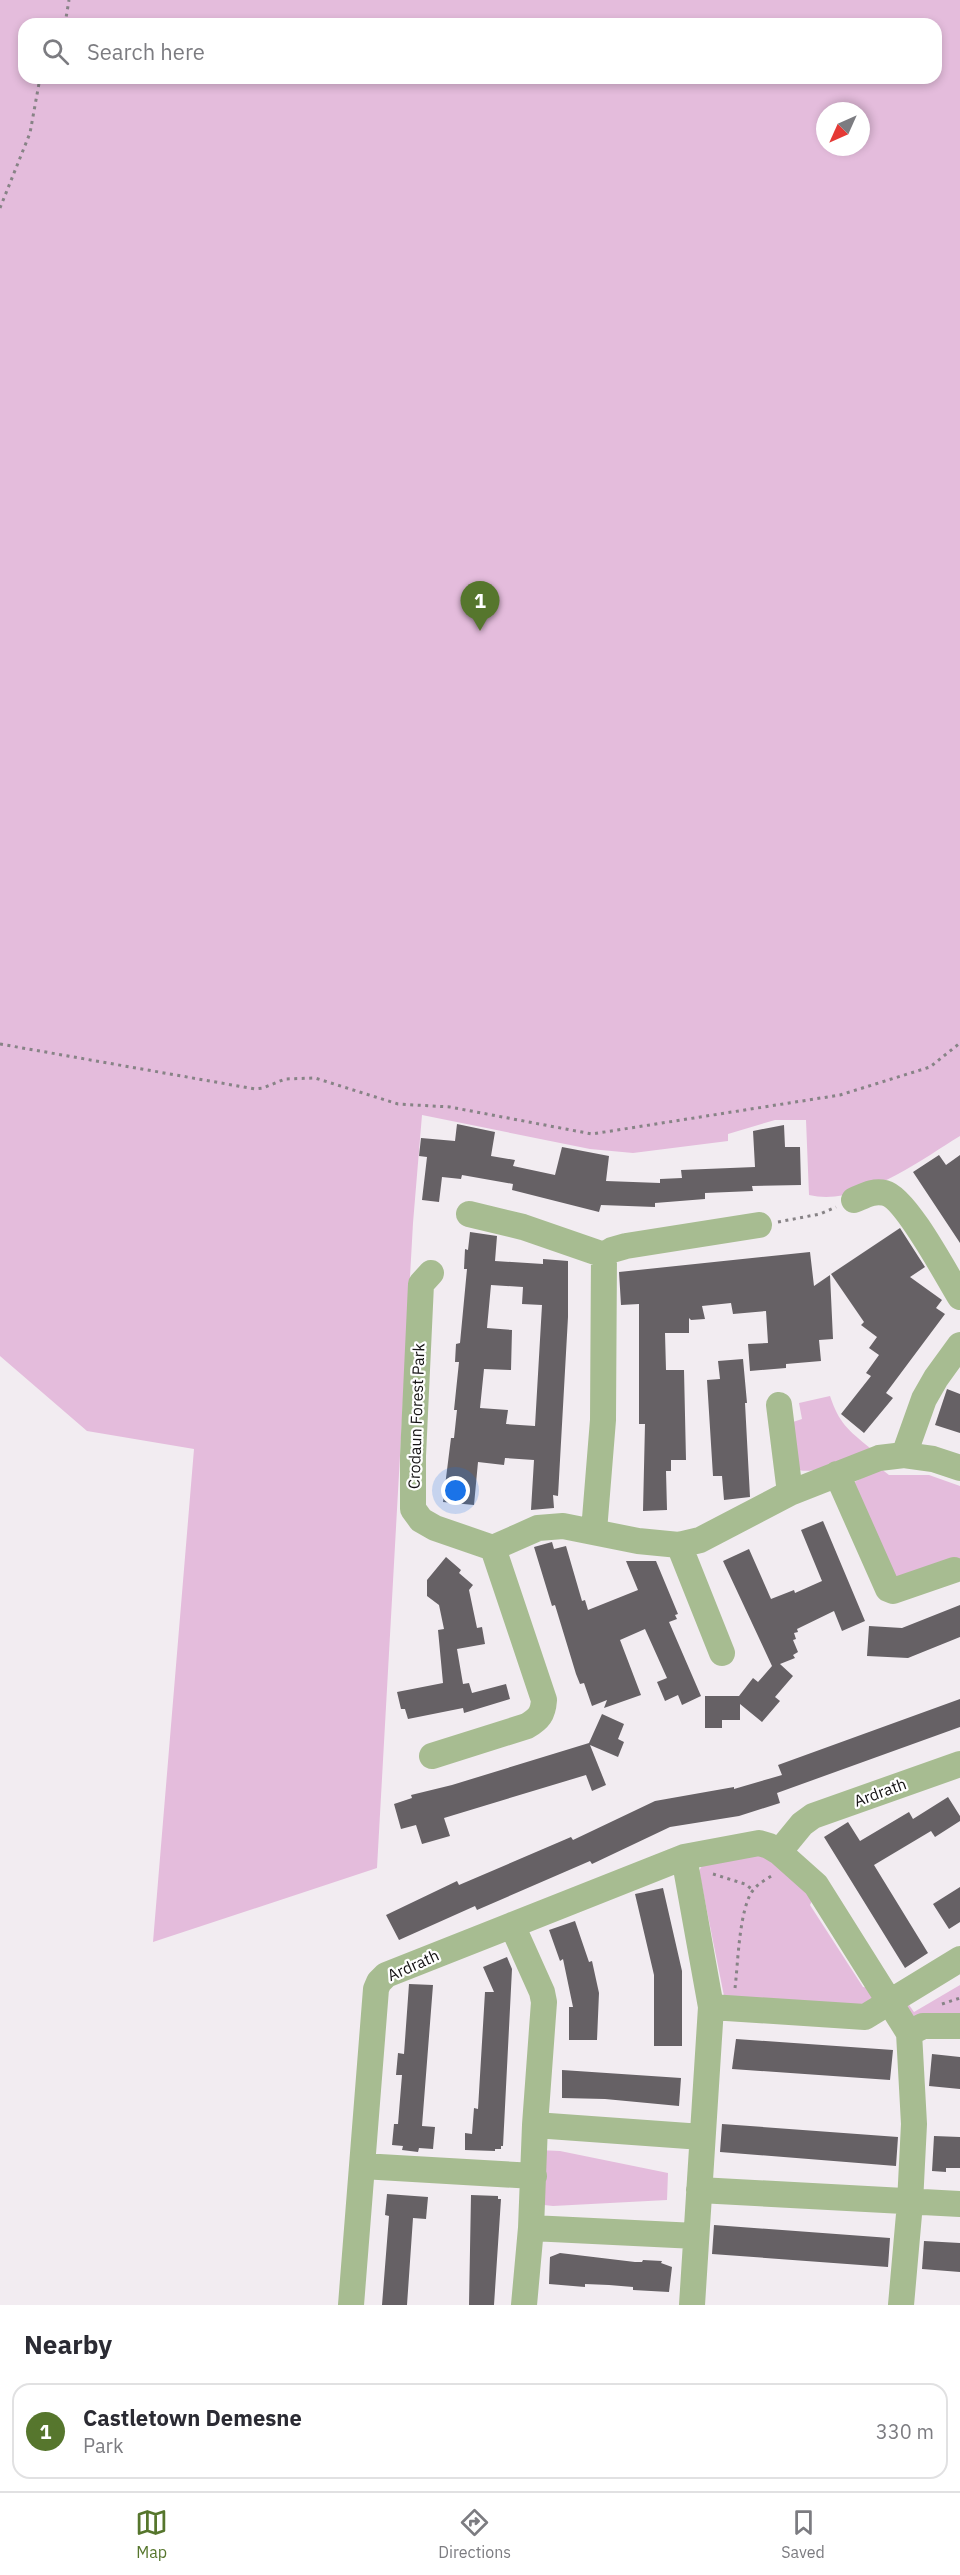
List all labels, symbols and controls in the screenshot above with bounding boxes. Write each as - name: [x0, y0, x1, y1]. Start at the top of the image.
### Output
- search box: [18, 18, 942, 84]
- icon: search: [39, 35, 72, 68]
- text: Search here: [87, 37, 205, 66]
- north arrow: [816, 102, 870, 156]
- pin: 1: [460, 582, 500, 631]
- street label: Crodaun Forest Park: [403, 1342, 429, 1489]
- your location: [441, 1476, 470, 1505]
- street label: Ardrath: [851, 1773, 909, 1811]
- street label: Ardrath: [384, 1945, 442, 1985]
- text: Nearby: [24, 2327, 112, 2361]
- text: Castletown Demesne: [83, 2403, 302, 2432]
- text: 1: [40, 2418, 52, 2445]
- text: 330 m: [876, 2418, 934, 2445]
- text: Park: [83, 2432, 123, 2459]
- tab: Map: [135, 2506, 168, 2562]
- tab: Directions: [438, 2506, 511, 2562]
- tab: Saved: [781, 2506, 825, 2562]

